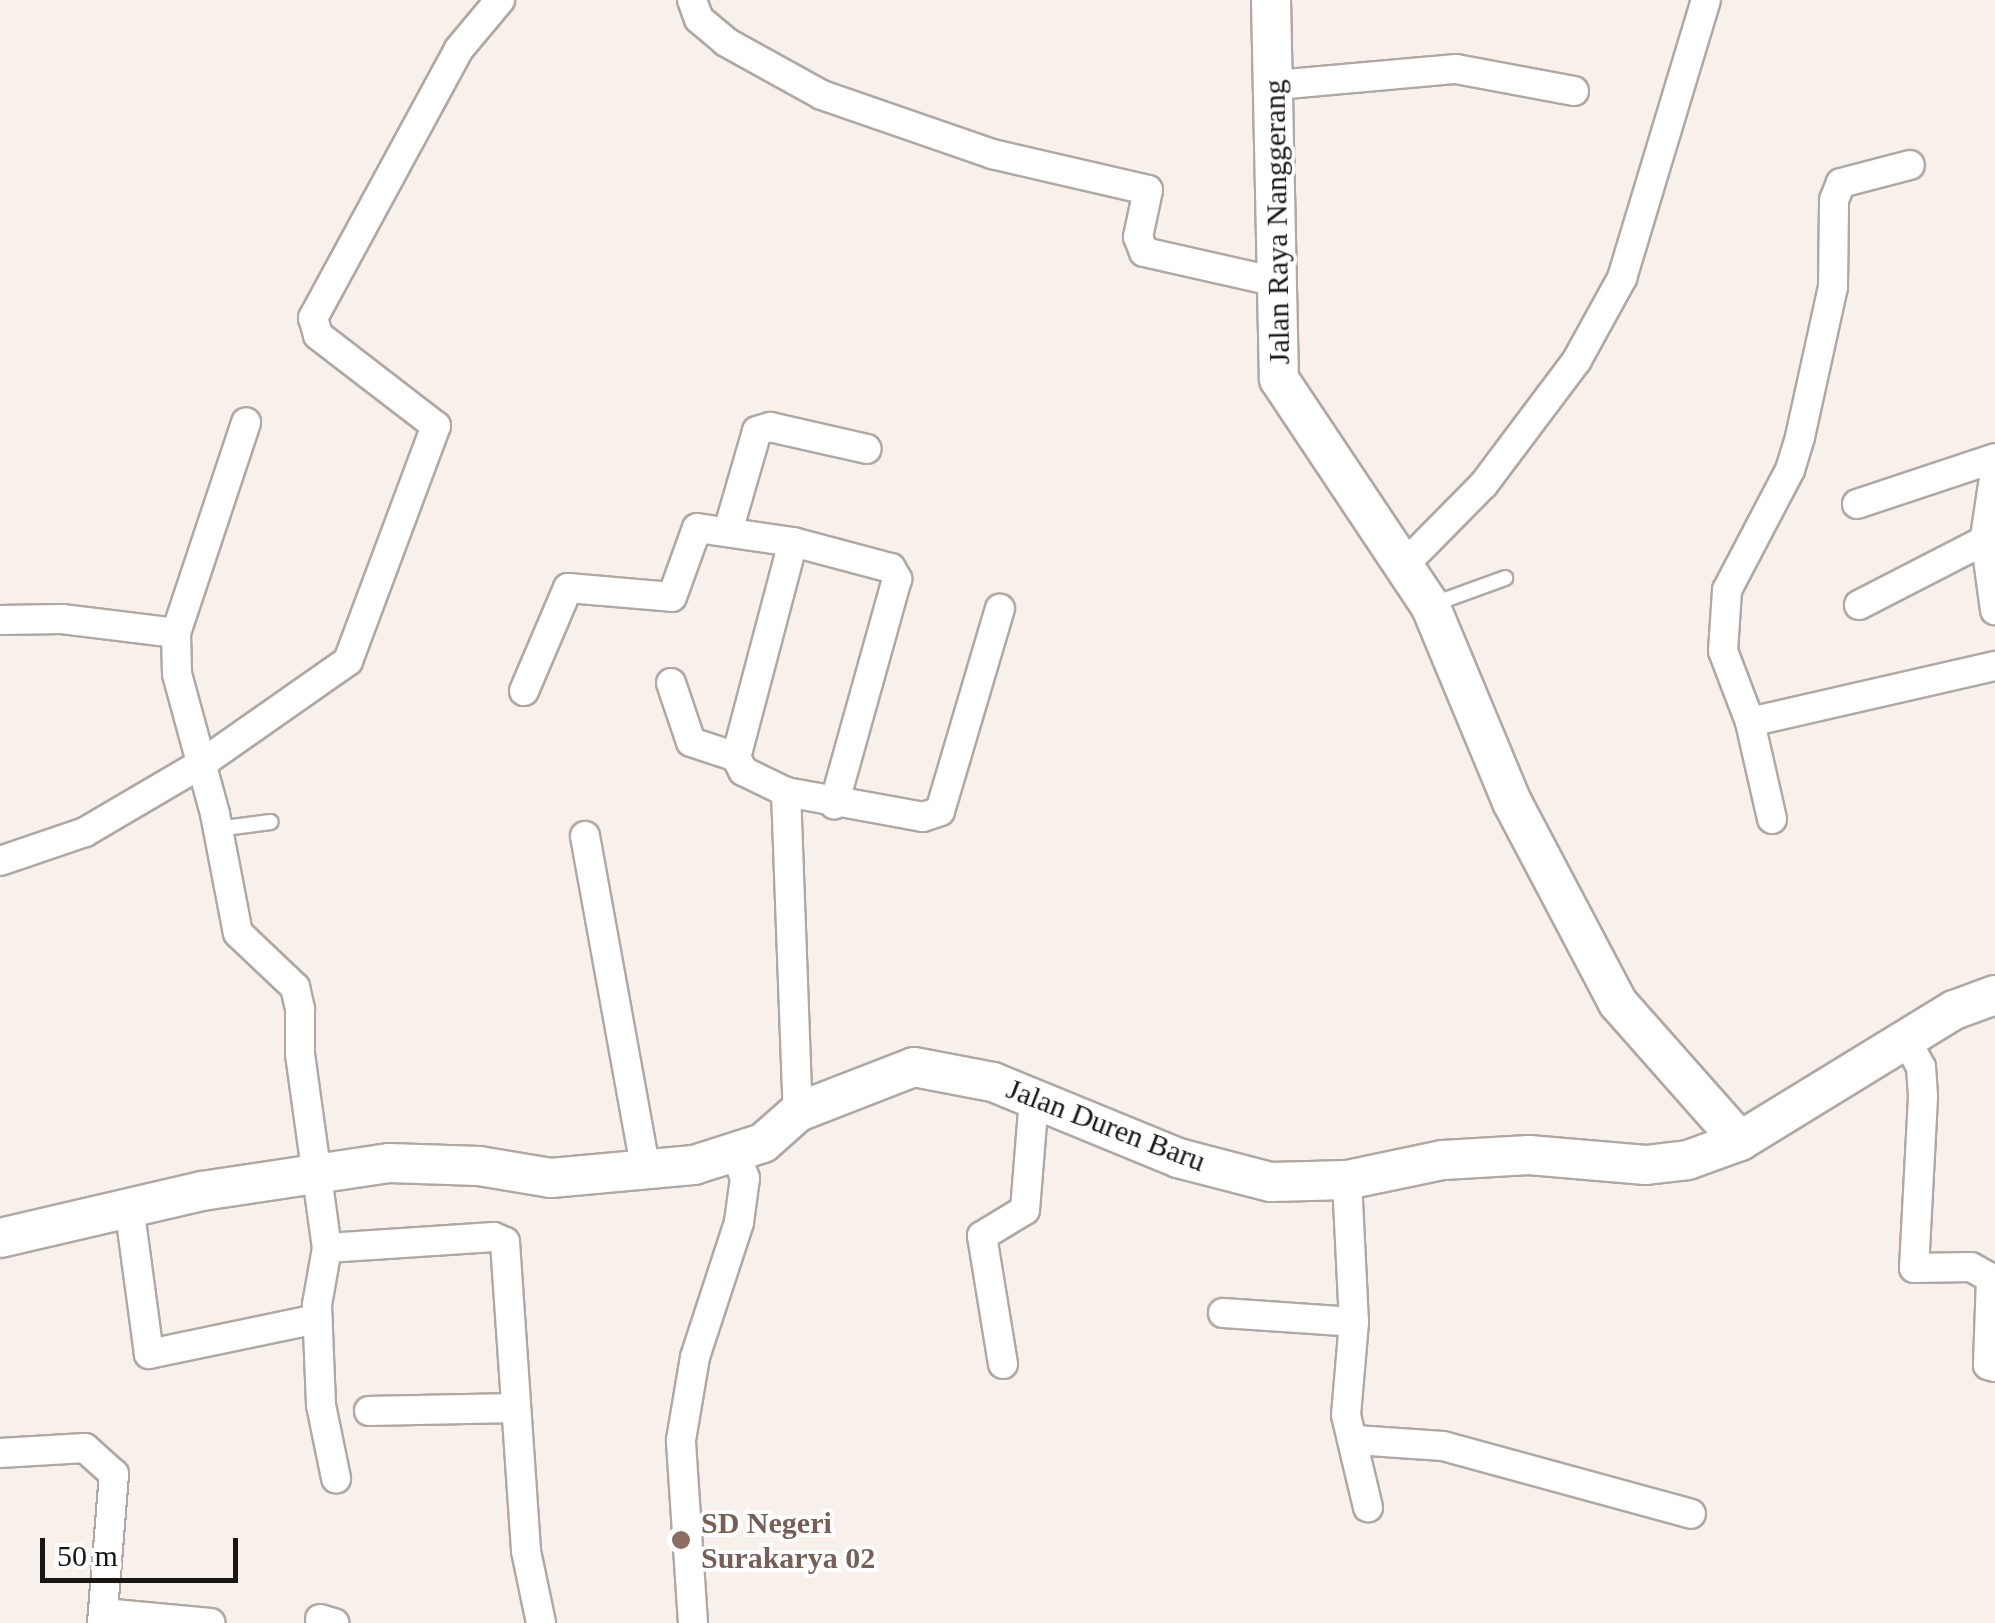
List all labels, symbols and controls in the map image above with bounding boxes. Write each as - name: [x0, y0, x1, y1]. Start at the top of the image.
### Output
- street label: Jalan Raya Nanggerang: [1257, 79, 1297, 365]
- street label: Jalan Duren Baru: [1002, 1071, 1210, 1179]
- place label: SD Negeri Surakarya 02: [701, 1505, 875, 1576]
- scale bar: [45, 1518, 242, 1580]
- marker: SD Negeri Surakarya 02: [670, 1529, 692, 1551]
- text: 50 m: [57, 1539, 118, 1572]

